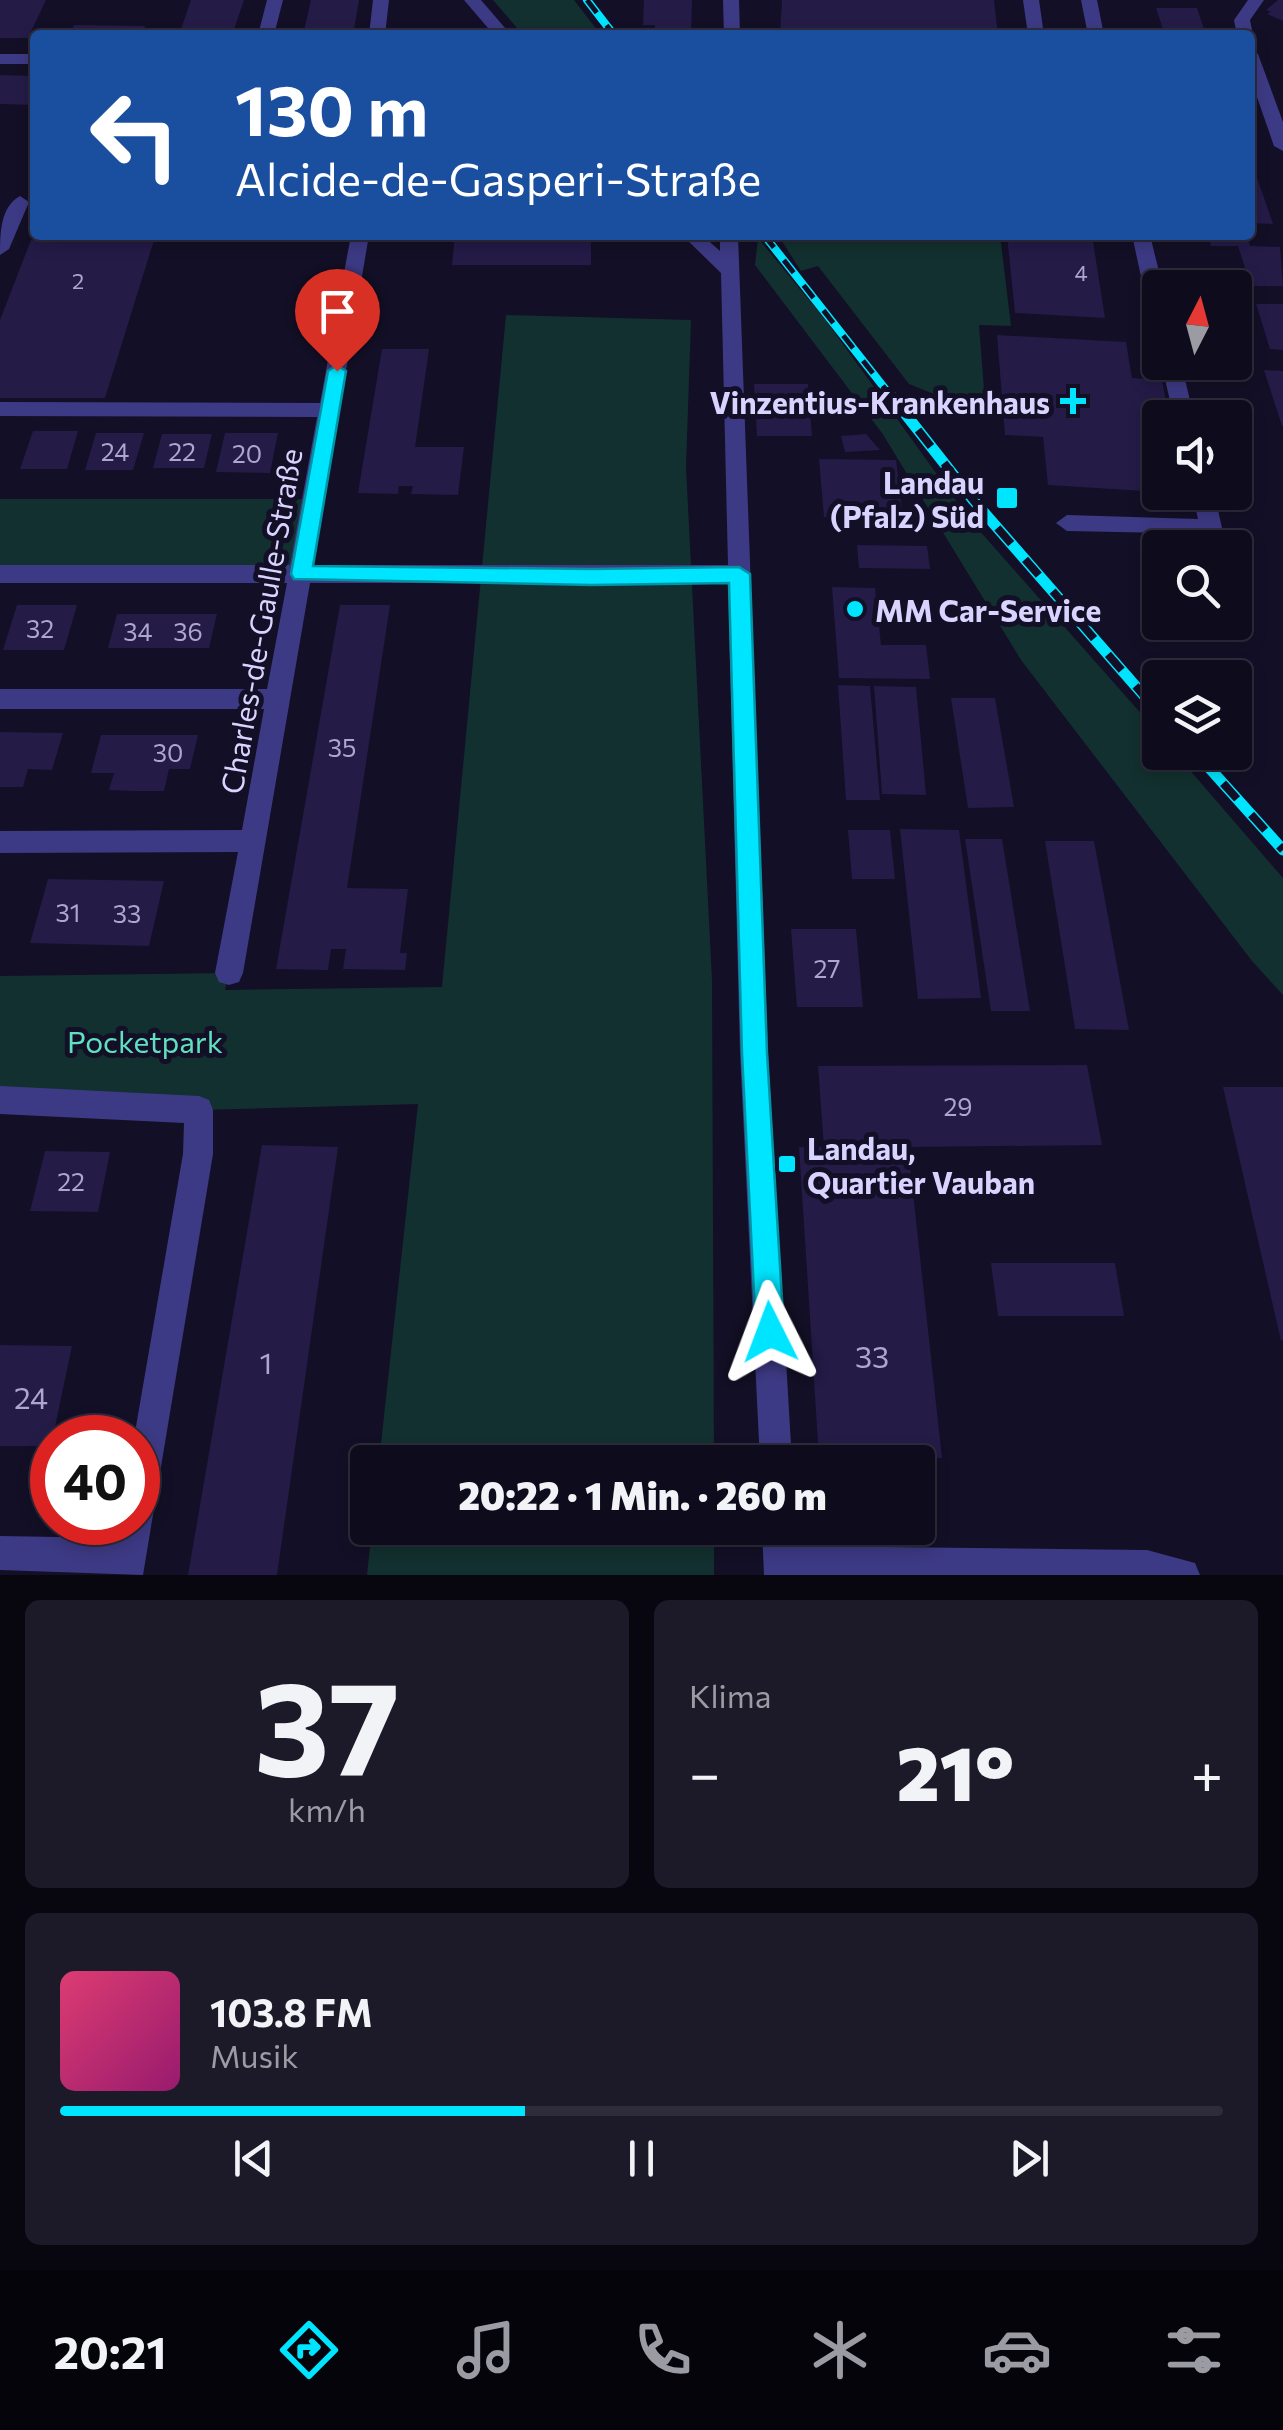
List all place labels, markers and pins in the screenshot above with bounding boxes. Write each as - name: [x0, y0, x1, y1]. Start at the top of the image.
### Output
- pin: [295, 269, 380, 372]
- place label: Vinzentius-Krankenhaus: [710, 383, 1050, 420]
- marker: Vinzentius-Krankenhaus: [1060, 388, 1086, 414]
- place label: Landau (Pfalz) Süd: [830, 463, 984, 534]
- marker: Landau (Pfalz) Süd: [994, 485, 1020, 511]
- place label: MM Car-Service: [875, 591, 1101, 628]
- marker: MM Car-Service: [844, 598, 866, 620]
- place label: Landau, Quartier Vauban: [807, 1129, 1035, 1200]
- marker: Landau, Quartier Vauban: [776, 1153, 798, 1175]

